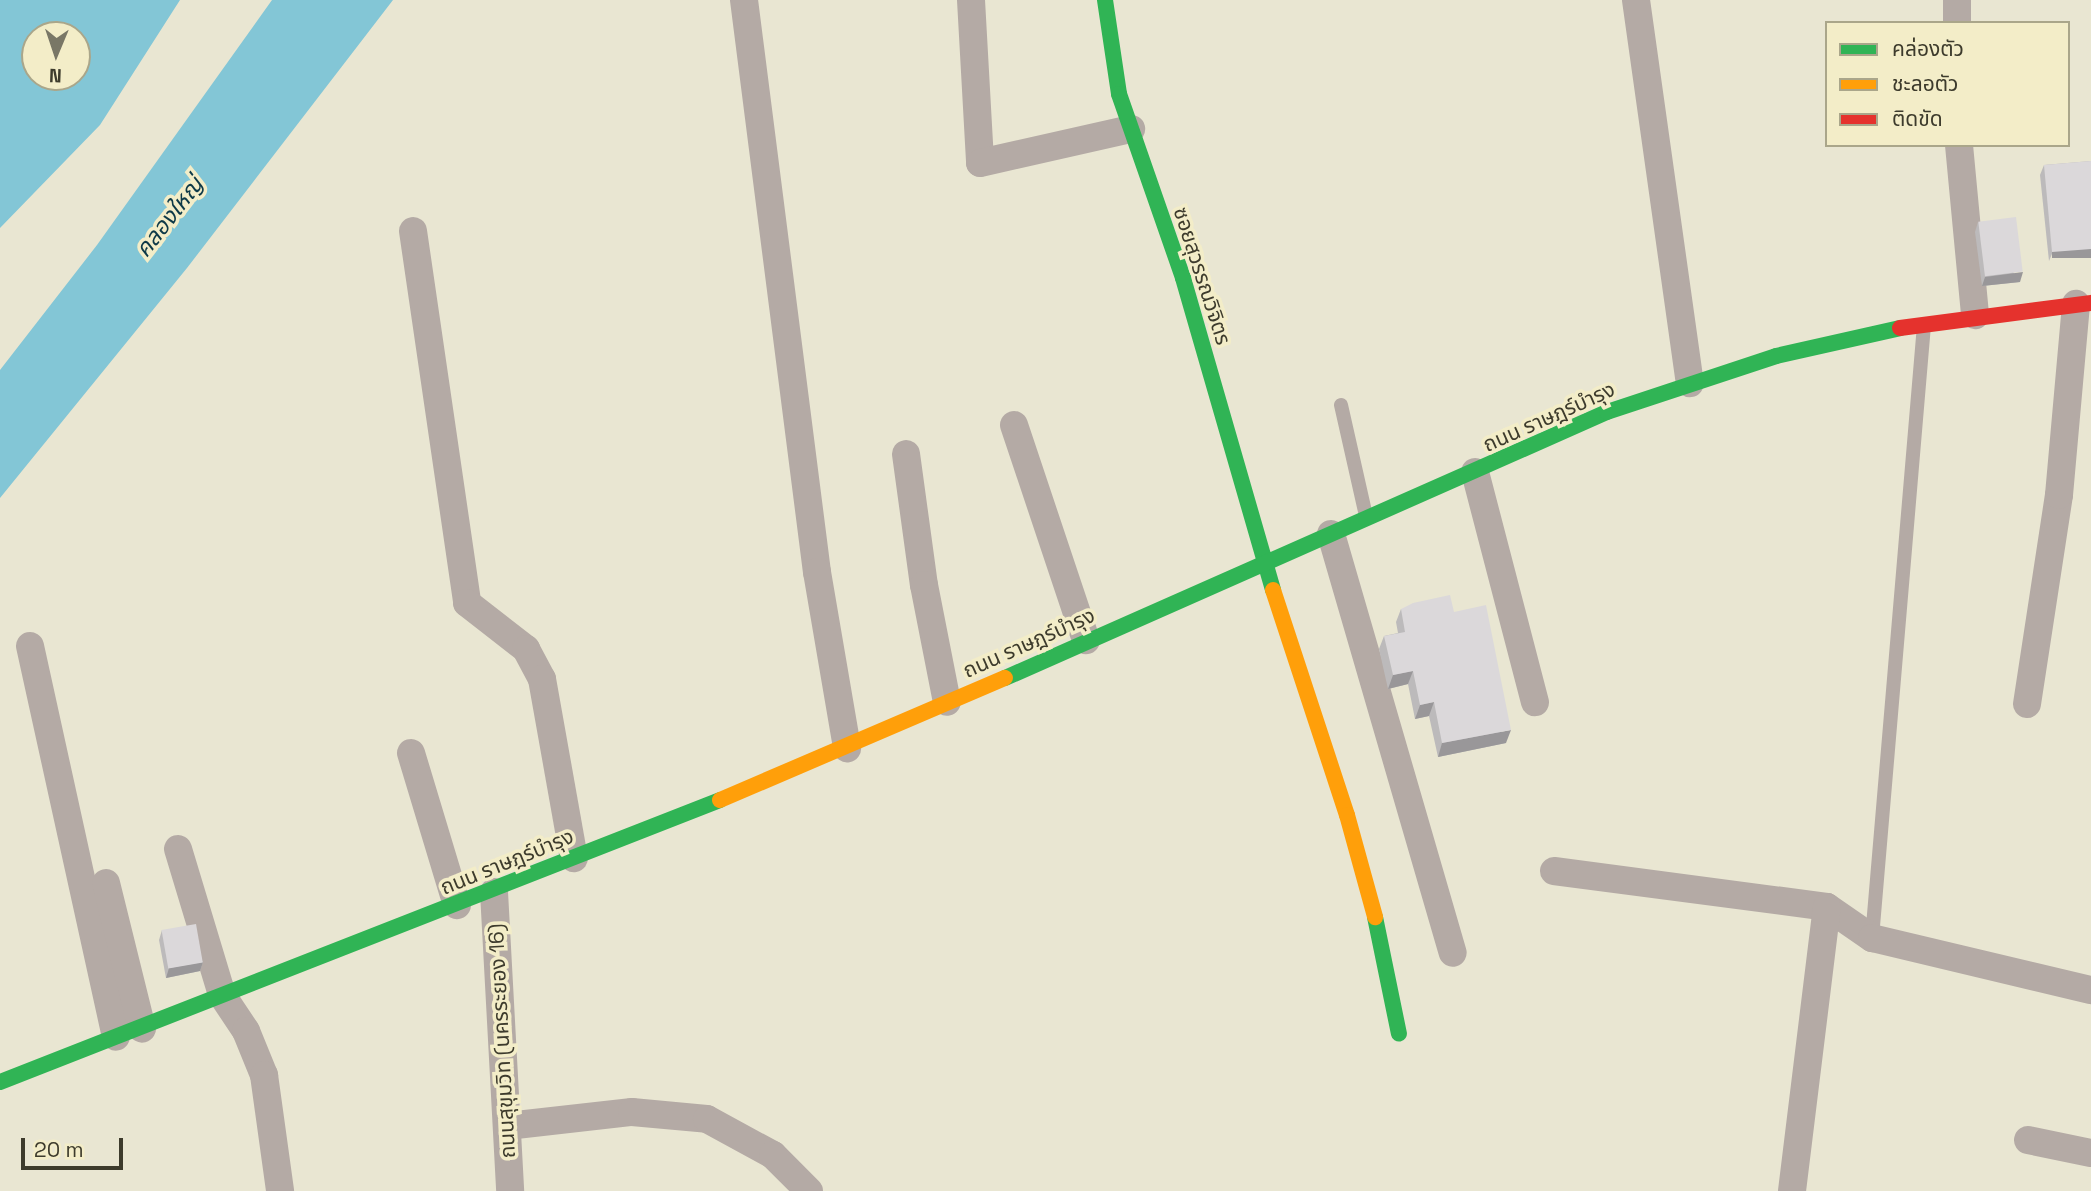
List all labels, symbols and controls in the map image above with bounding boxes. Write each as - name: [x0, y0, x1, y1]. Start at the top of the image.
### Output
- north arrow: [21, 21, 91, 91]
- legend: [1825, 21, 2070, 147]
- text: คล่องตัว: [1892, 35, 1964, 62]
- text: N: [49, 63, 62, 88]
- text: ชะลอตัว: [1892, 70, 1958, 97]
- text: ติดขัด: [1892, 105, 1943, 132]
- water label: คลองใหญ่: [129, 172, 209, 262]
- street label: ซอยสุวรรณวิจิตร: [1168, 204, 1236, 348]
- street label: ถนน ราษฎร์บำรุง: [1479, 377, 1619, 457]
- street label: ถนน ราษฎร์บำรุง: [959, 603, 1099, 683]
- street label: ถนน ราษฎร์บำรุง: [437, 824, 577, 900]
- street label: ถนนสุขุมวิท (นครระยอง 16): [483, 923, 521, 1159]
- scale bar: [24, 1124, 126, 1168]
- text: 20 m: [34, 1136, 84, 1163]

